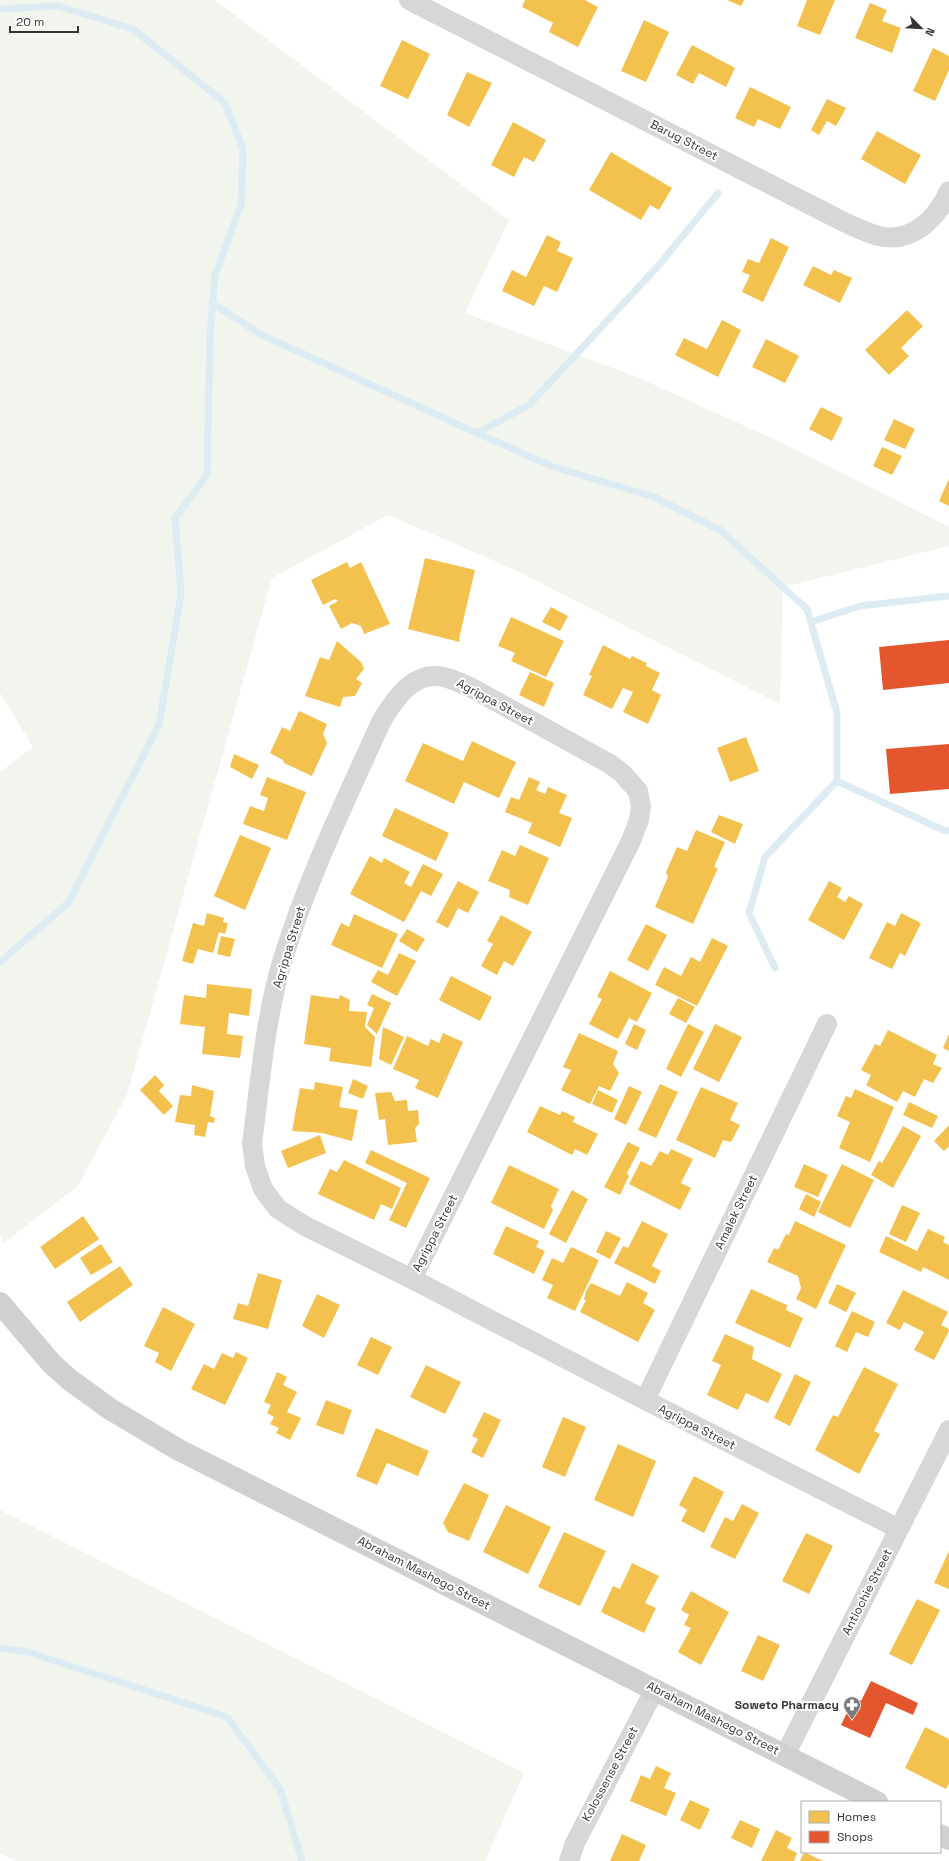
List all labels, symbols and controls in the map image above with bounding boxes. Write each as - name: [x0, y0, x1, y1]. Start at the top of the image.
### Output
- scale bar: [10, 8, 78, 34]
- north arrow: [901, 8, 941, 48]
- text: 20 m: [16, 14, 44, 30]
- text: N: [922, 26, 938, 38]
- street label: Barug Street: [647, 116, 721, 164]
- street label: Agrippa Street: [454, 675, 536, 729]
- street label: Agrippa Street: [269, 904, 309, 990]
- street label: Amalek Street: [711, 1172, 761, 1252]
- street label: Agrippa Street: [409, 1192, 461, 1274]
- street label: Agrippa Street: [656, 1401, 738, 1453]
- street label: Abraham Mashego Street: [355, 1532, 493, 1614]
- street label: Antiochie Street: [838, 1546, 896, 1638]
- street label: Abraham Mashego Street: [644, 1677, 782, 1759]
- pharmacy icon: Soweto Pharmacy: [842, 1695, 862, 1720]
- place label: Soweto Pharmacy: [735, 1697, 839, 1713]
- street label: Kolossense Street: [578, 1724, 642, 1824]
- legend: [801, 1801, 941, 1853]
- text: Homes: [837, 1809, 876, 1825]
- text: Shops: [837, 1829, 873, 1845]

